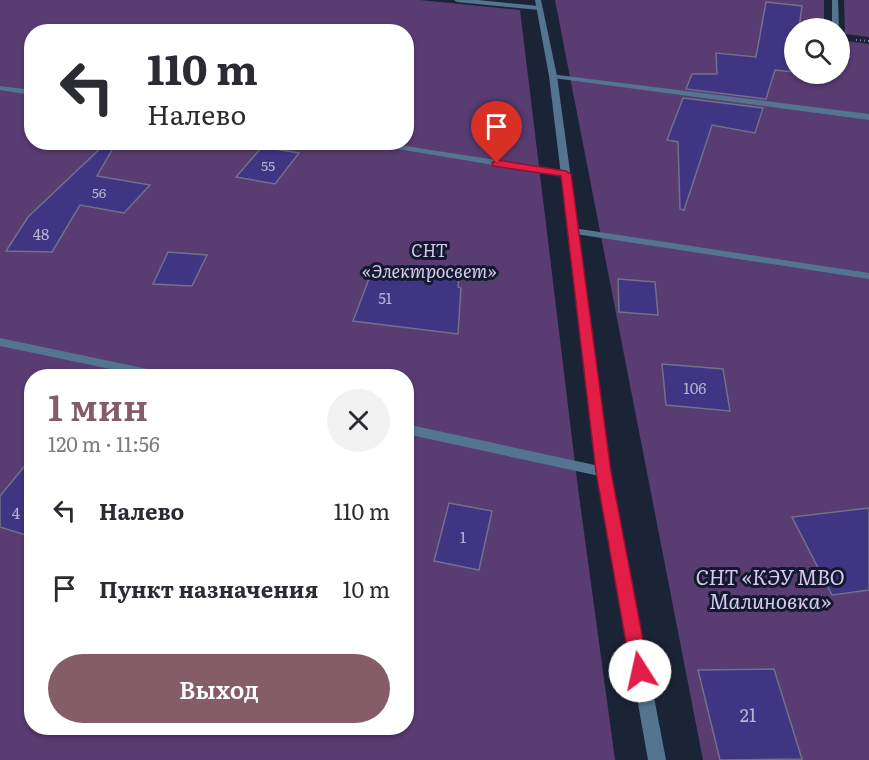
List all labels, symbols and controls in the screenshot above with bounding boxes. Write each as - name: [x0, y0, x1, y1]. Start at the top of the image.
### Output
- map controls: [784, 18, 850, 84]
- button: search: [784, 18, 850, 84]
- text: 110 m: [147, 36, 258, 98]
- icon: left: [48, 48, 126, 126]
- text: Налево: [147, 93, 246, 133]
- pin: [471, 101, 522, 163]
- icon: arrive: [480, 110, 513, 143]
- house number: 55: [261, 155, 275, 175]
- house number: 56: [92, 182, 107, 202]
- house number: 48: [33, 222, 49, 245]
- park label: СНТ «Электросвет»: [362, 236, 496, 284]
- house number: 51: [378, 286, 392, 309]
- house number: 106: [684, 376, 706, 399]
- text: 1 мин: [48, 379, 148, 432]
- button: close: [327, 389, 390, 452]
- text: 120 m · 11:56: [48, 428, 160, 458]
- icon: left: [48, 494, 81, 527]
- text: Налево: [99, 494, 184, 527]
- text: 110 m: [334, 494, 390, 527]
- house number: 4: [12, 501, 20, 524]
- house number: 1: [460, 525, 466, 548]
- park label: СНТ «КЭУ МВО Малиновка»: [696, 560, 844, 615]
- icon: arrive: [48, 572, 81, 605]
- text: Пункт назначения: [99, 572, 318, 605]
- text: 10 m: [343, 572, 390, 605]
- position arrow: [608, 639, 672, 703]
- button: Выход: [48, 654, 390, 723]
- house number: 21: [740, 701, 756, 728]

